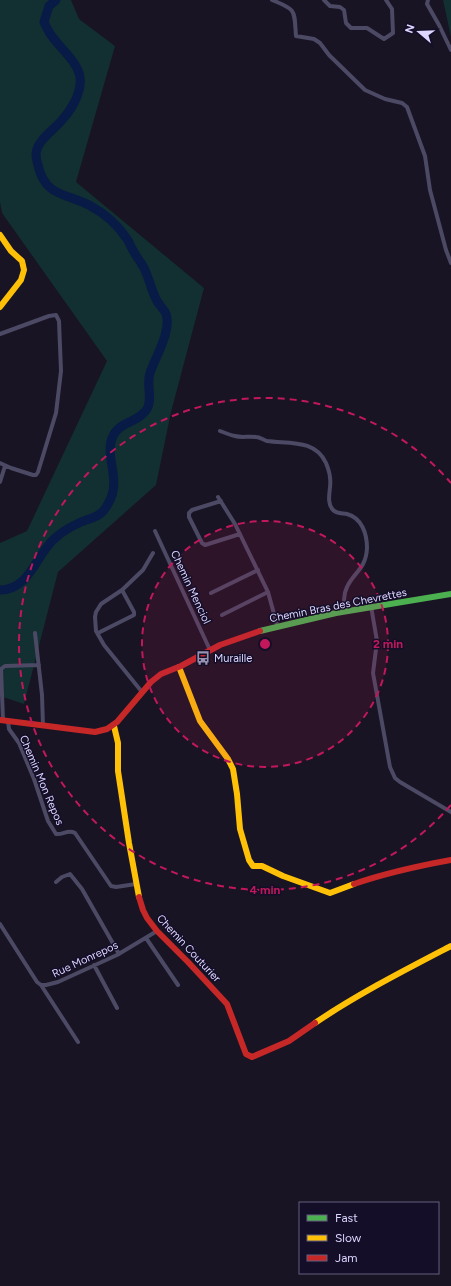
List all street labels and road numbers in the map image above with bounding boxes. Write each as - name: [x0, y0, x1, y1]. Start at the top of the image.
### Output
- street label: Chemin Menciol: [168, 548, 213, 626]
- street label: Chemin Bras des Chevrettes: [268, 586, 408, 625]
- street label: Chemin Mon Repos: [17, 733, 66, 827]
- street label: Chemin Couturier: [154, 912, 223, 985]
- street label: Rue Monrepos: [50, 938, 120, 980]

